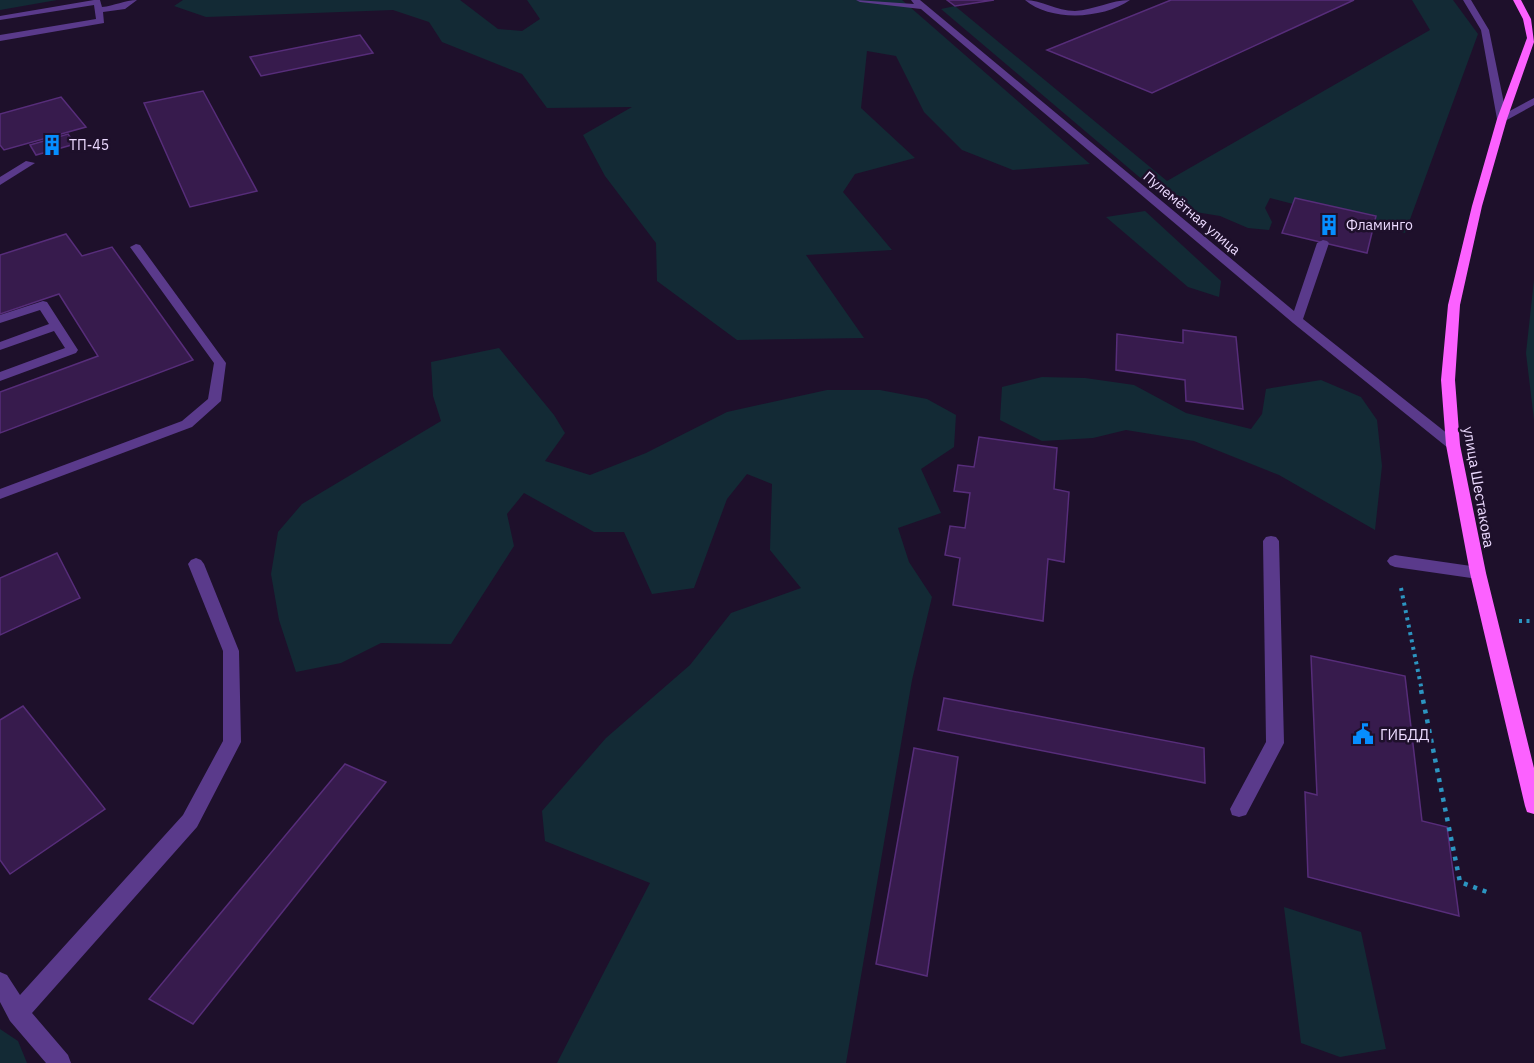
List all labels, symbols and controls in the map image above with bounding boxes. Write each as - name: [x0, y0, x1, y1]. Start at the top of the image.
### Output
- building icon: ТП-45: [40, 133, 64, 157]
- place label: ТП-45: [69, 136, 109, 154]
- street label: Пулемётная улица: [1140, 167, 1245, 259]
- building icon: Фламинго: [1317, 213, 1341, 237]
- place label: Фламинго: [1346, 216, 1413, 234]
- street label: улица Шестакова: [1459, 425, 1499, 549]
- public building icon: ГИБДД: [1351, 722, 1375, 746]
- place label: ГИБДД: [1380, 725, 1430, 744]

